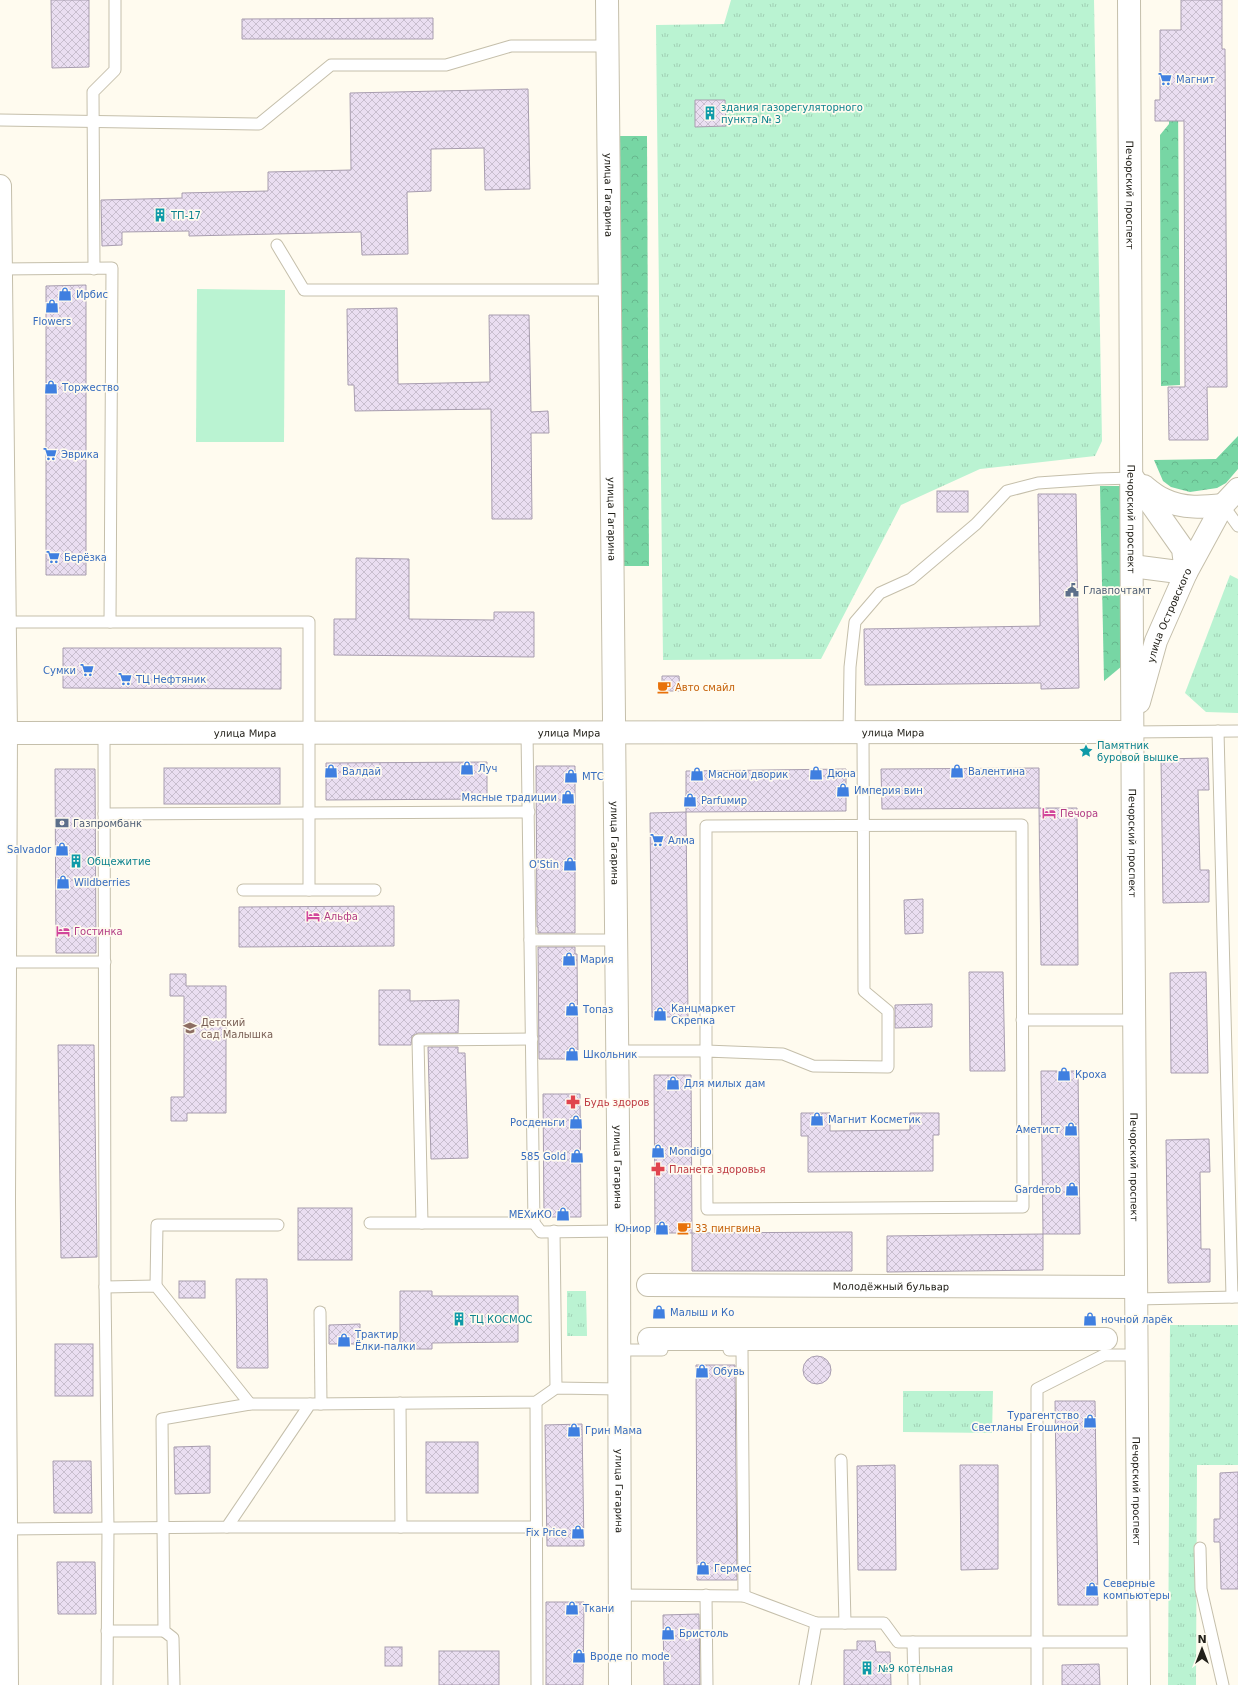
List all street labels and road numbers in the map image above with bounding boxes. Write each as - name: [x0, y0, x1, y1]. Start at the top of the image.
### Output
- street label: Печорский проспект: [1124, 141, 1135, 250]
- street label: улица Гагарина: [602, 153, 614, 237]
- street label: Печорский проспект: [1125, 465, 1137, 574]
- street label: улица Гагарина: [606, 477, 617, 561]
- street label: улица Островского: [1145, 566, 1194, 664]
- street label: улица Мира: [538, 727, 600, 739]
- street label: улица Мира: [862, 727, 924, 738]
- street label: улица Мира: [214, 728, 276, 739]
- street label: Печорский проспект: [1127, 789, 1138, 898]
- street label: улица Гагарина: [609, 801, 621, 885]
- street label: Печорский проспект: [1128, 1112, 1140, 1222]
- street label: улица Гагарина: [612, 1125, 624, 1209]
- street label: Молодёжный бульвар: [833, 1281, 949, 1292]
- street label: Печорский проспект: [1130, 1436, 1142, 1546]
- street label: улица Гагарина: [613, 1449, 625, 1533]

